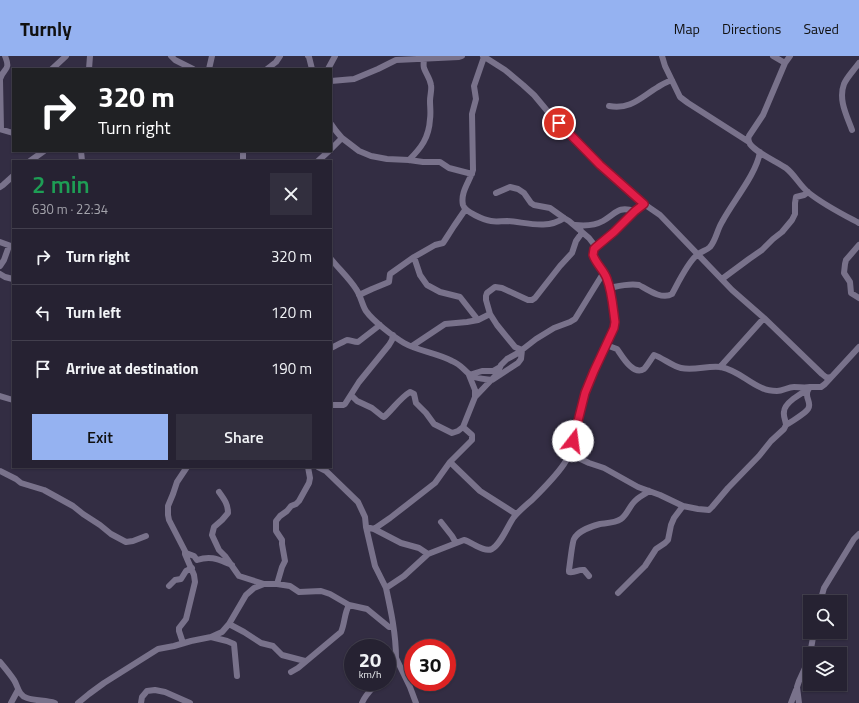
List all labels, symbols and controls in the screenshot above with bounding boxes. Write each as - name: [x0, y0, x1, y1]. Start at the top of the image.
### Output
- text: Turnly: [20, 14, 72, 43]
- text: Map: [674, 18, 700, 39]
- text: Directions: [722, 18, 781, 39]
- text: Saved: [803, 18, 839, 39]
- text: 320 m: [98, 75, 175, 118]
- icon: right: [32, 84, 84, 136]
- pin: [542, 106, 576, 140]
- icon: arrive: [548, 112, 570, 134]
- text: Turn right: [98, 114, 171, 141]
- text: 2 min: [32, 166, 90, 202]
- button: close: [270, 173, 312, 215]
- text: 630 m · 22:34: [32, 199, 108, 219]
- text: Turn right: [66, 245, 130, 268]
- text: 320 m: [271, 245, 312, 268]
- icon: right: [32, 246, 54, 268]
- text: Turn left: [66, 301, 121, 324]
- text: 120 m: [271, 301, 312, 324]
- icon: left: [32, 302, 54, 324]
- text: Arrive at destination: [66, 357, 199, 380]
- text: 190 m: [271, 357, 312, 380]
- icon: arrive: [32, 358, 54, 380]
- button: Exit: [32, 414, 168, 460]
- button: Share: [176, 414, 312, 460]
- position arrow: [552, 420, 594, 462]
- map controls: [803, 595, 847, 691]
- button: search: [803, 595, 847, 639]
- speed limit sign: 30: [404, 639, 456, 691]
- text: 20: [359, 644, 381, 675]
- button: layers: [803, 647, 847, 691]
- text: km/h: [359, 667, 381, 682]

